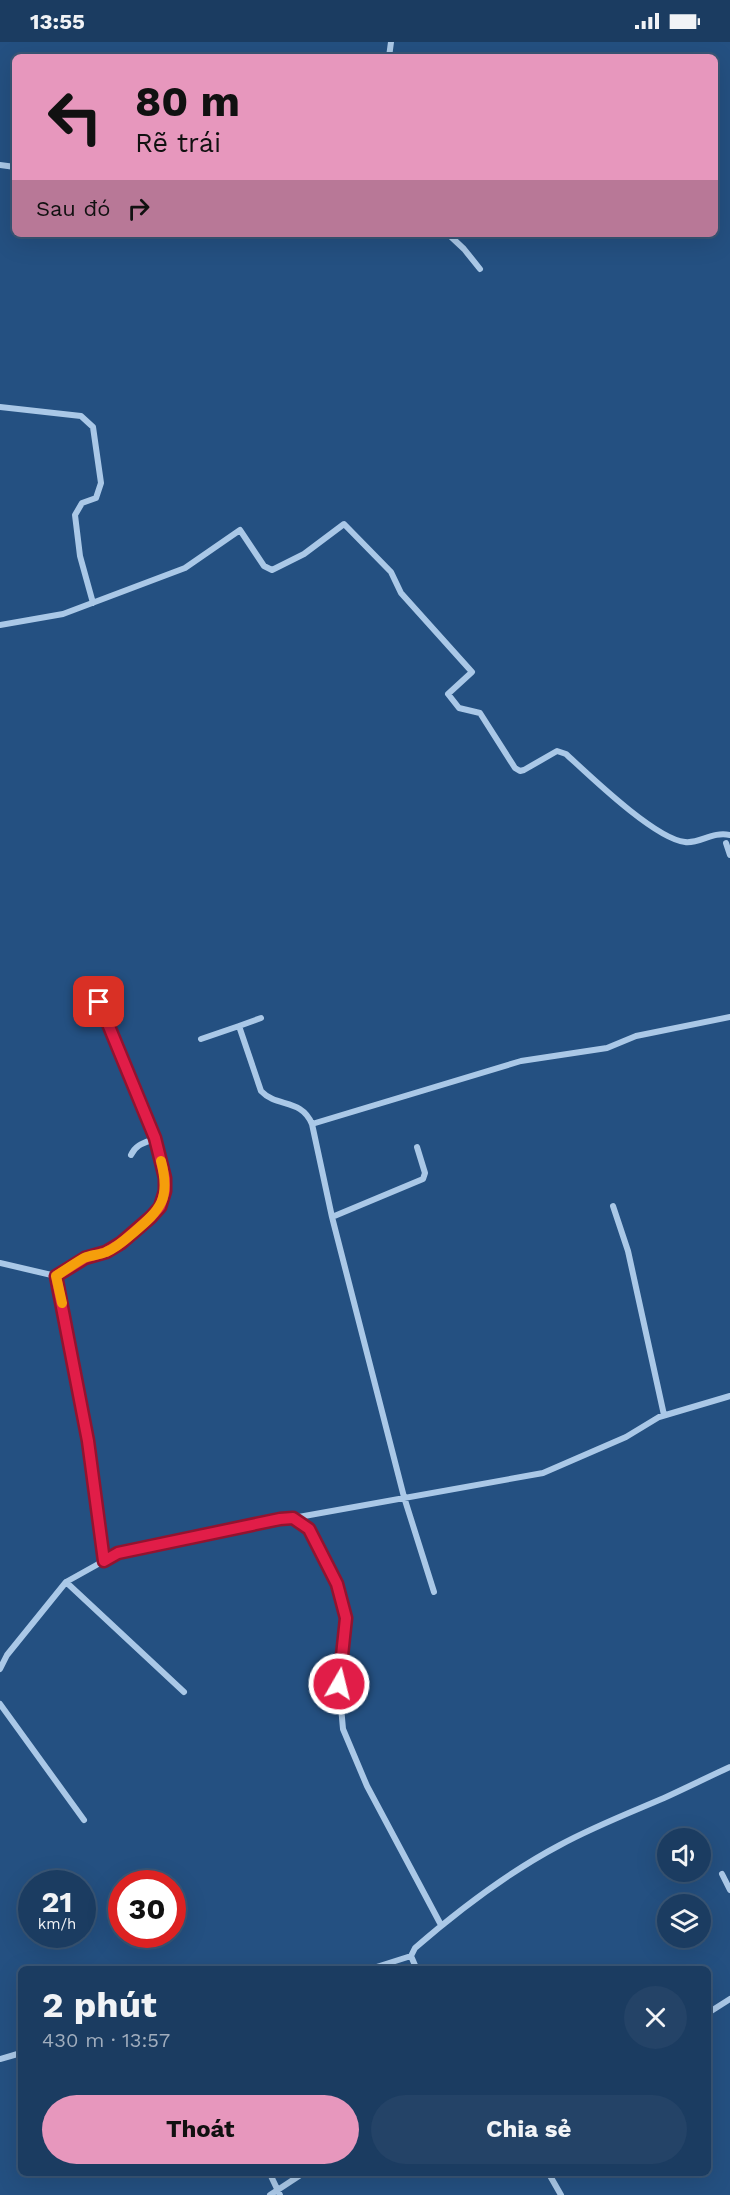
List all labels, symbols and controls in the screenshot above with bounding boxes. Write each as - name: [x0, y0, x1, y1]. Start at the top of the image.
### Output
- text: 13:55: [30, 9, 85, 34]
- text: 80 m: [135, 77, 240, 126]
- icon: left: [36, 78, 114, 156]
- text: Rẽ trái: [135, 127, 221, 159]
- icon: right: [122, 192, 155, 225]
- text: Sau đó: [36, 196, 110, 221]
- pin: [73, 976, 124, 1027]
- icon: arrive: [82, 985, 115, 1018]
- position arrow: [307, 1652, 371, 1716]
- map controls: [657, 1828, 711, 1948]
- button: sound: [657, 1828, 711, 1882]
- speed limit sign: 30: [108, 1870, 186, 1948]
- text: 21: [42, 1884, 72, 1919]
- button: layers: [657, 1894, 711, 1948]
- text: km/h: [38, 1915, 76, 1933]
- text: 2 phút: [42, 1984, 157, 2026]
- button: close: [624, 1986, 687, 2049]
- text: 430 m · 13:57: [42, 2028, 170, 2052]
- button: Thoát: [42, 2095, 359, 2164]
- button: Chia sẻ: [371, 2095, 687, 2164]

